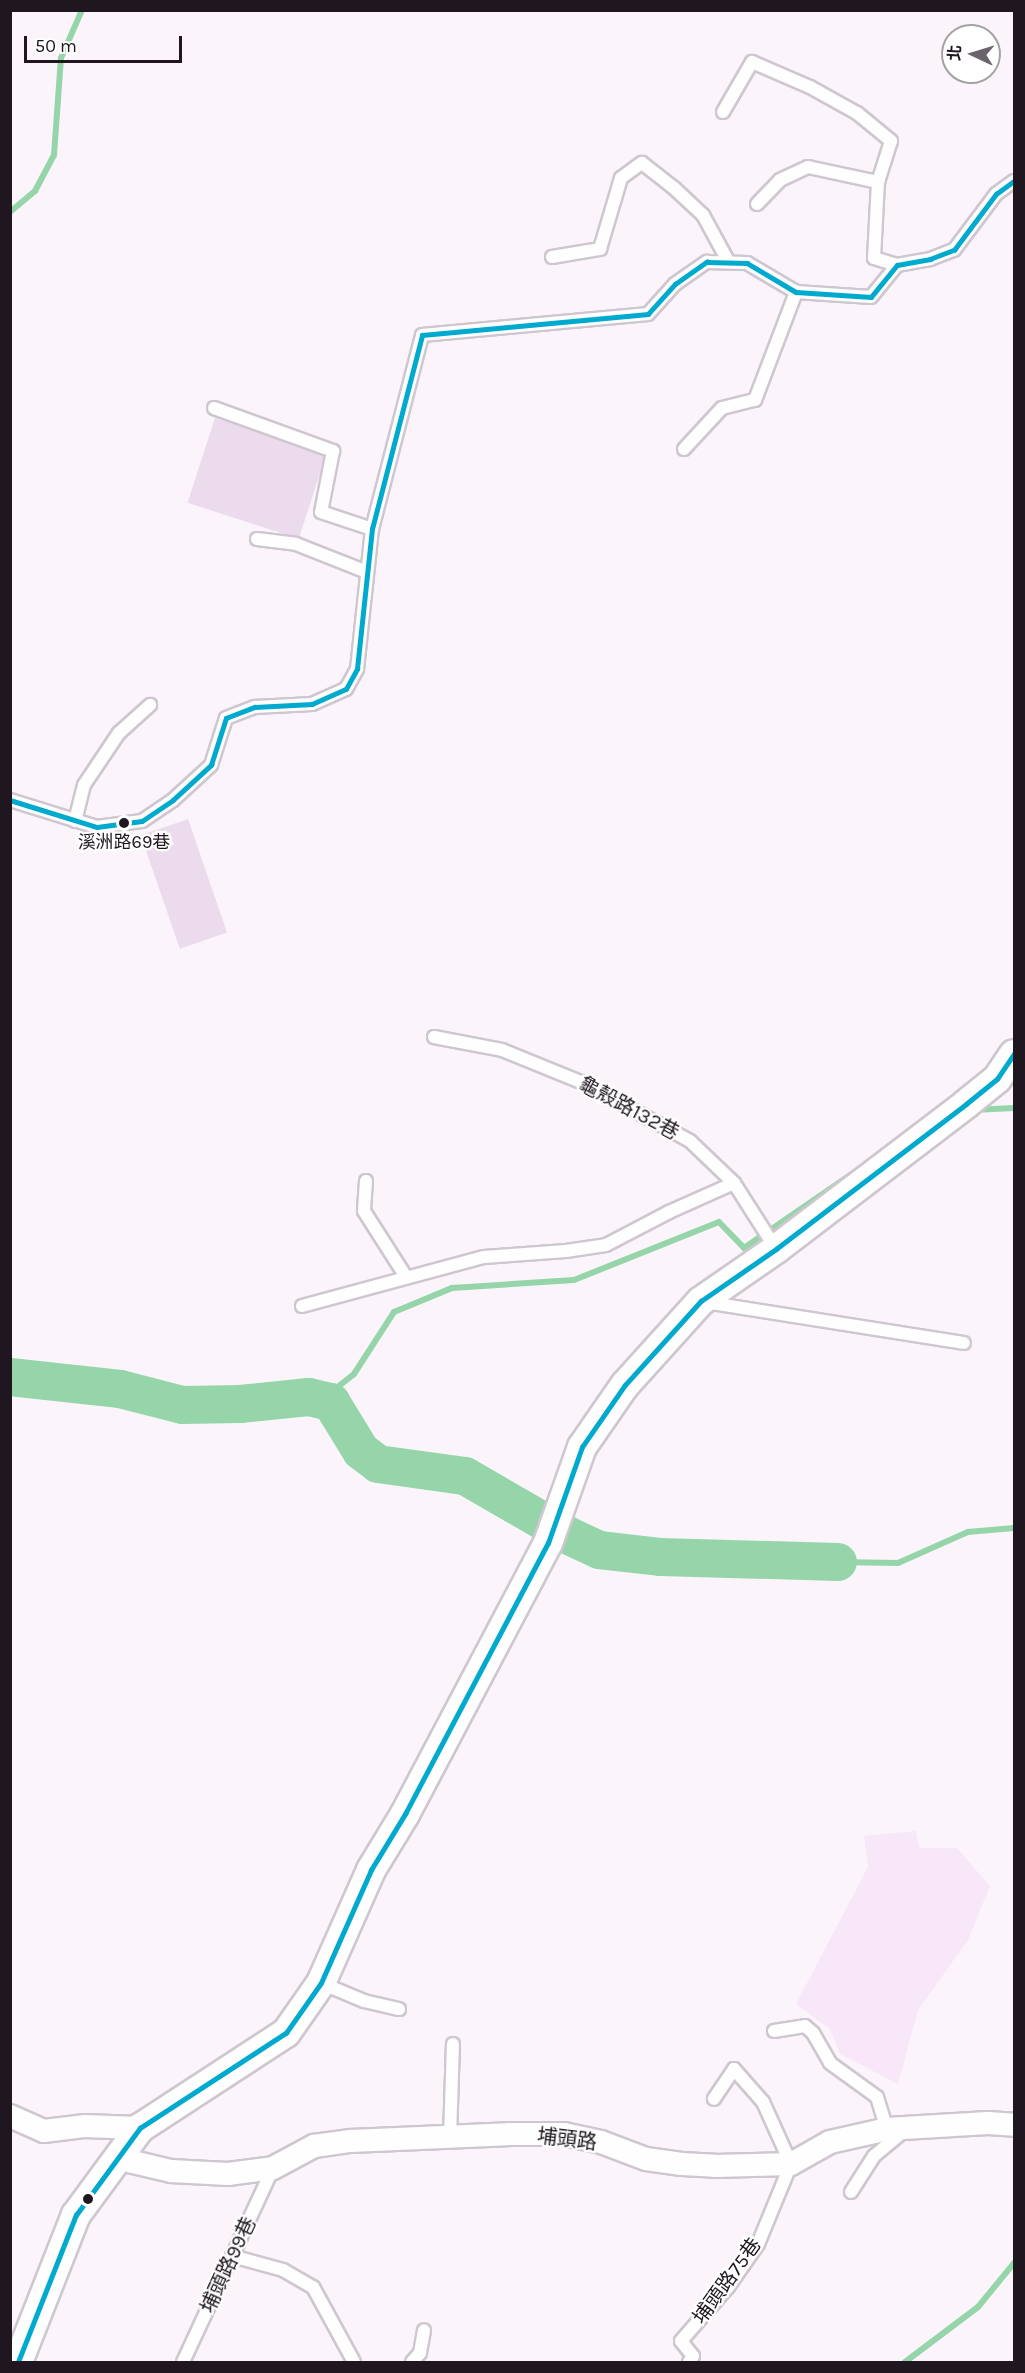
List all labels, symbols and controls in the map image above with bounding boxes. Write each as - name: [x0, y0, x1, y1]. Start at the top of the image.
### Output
- scale bar: [27, 24, 184, 62]
- north arrow: [941, 24, 1001, 84]
- text: 50 m: [35, 35, 77, 57]
- text: 北: [945, 44, 965, 62]
- marker: 溪洲路69巷: [118, 817, 130, 829]
- place label: 溪洲路69巷: [78, 831, 170, 853]
- street label: 龜殼路132巷: [575, 1072, 683, 1144]
- street label: 埔頭路: [536, 2123, 598, 2155]
- unlabelled marker: [82, 2193, 94, 2205]
- street label: 埔頭路99巷: [195, 2213, 261, 2317]
- street label: 埔頭路75巷: [688, 2233, 766, 2329]

